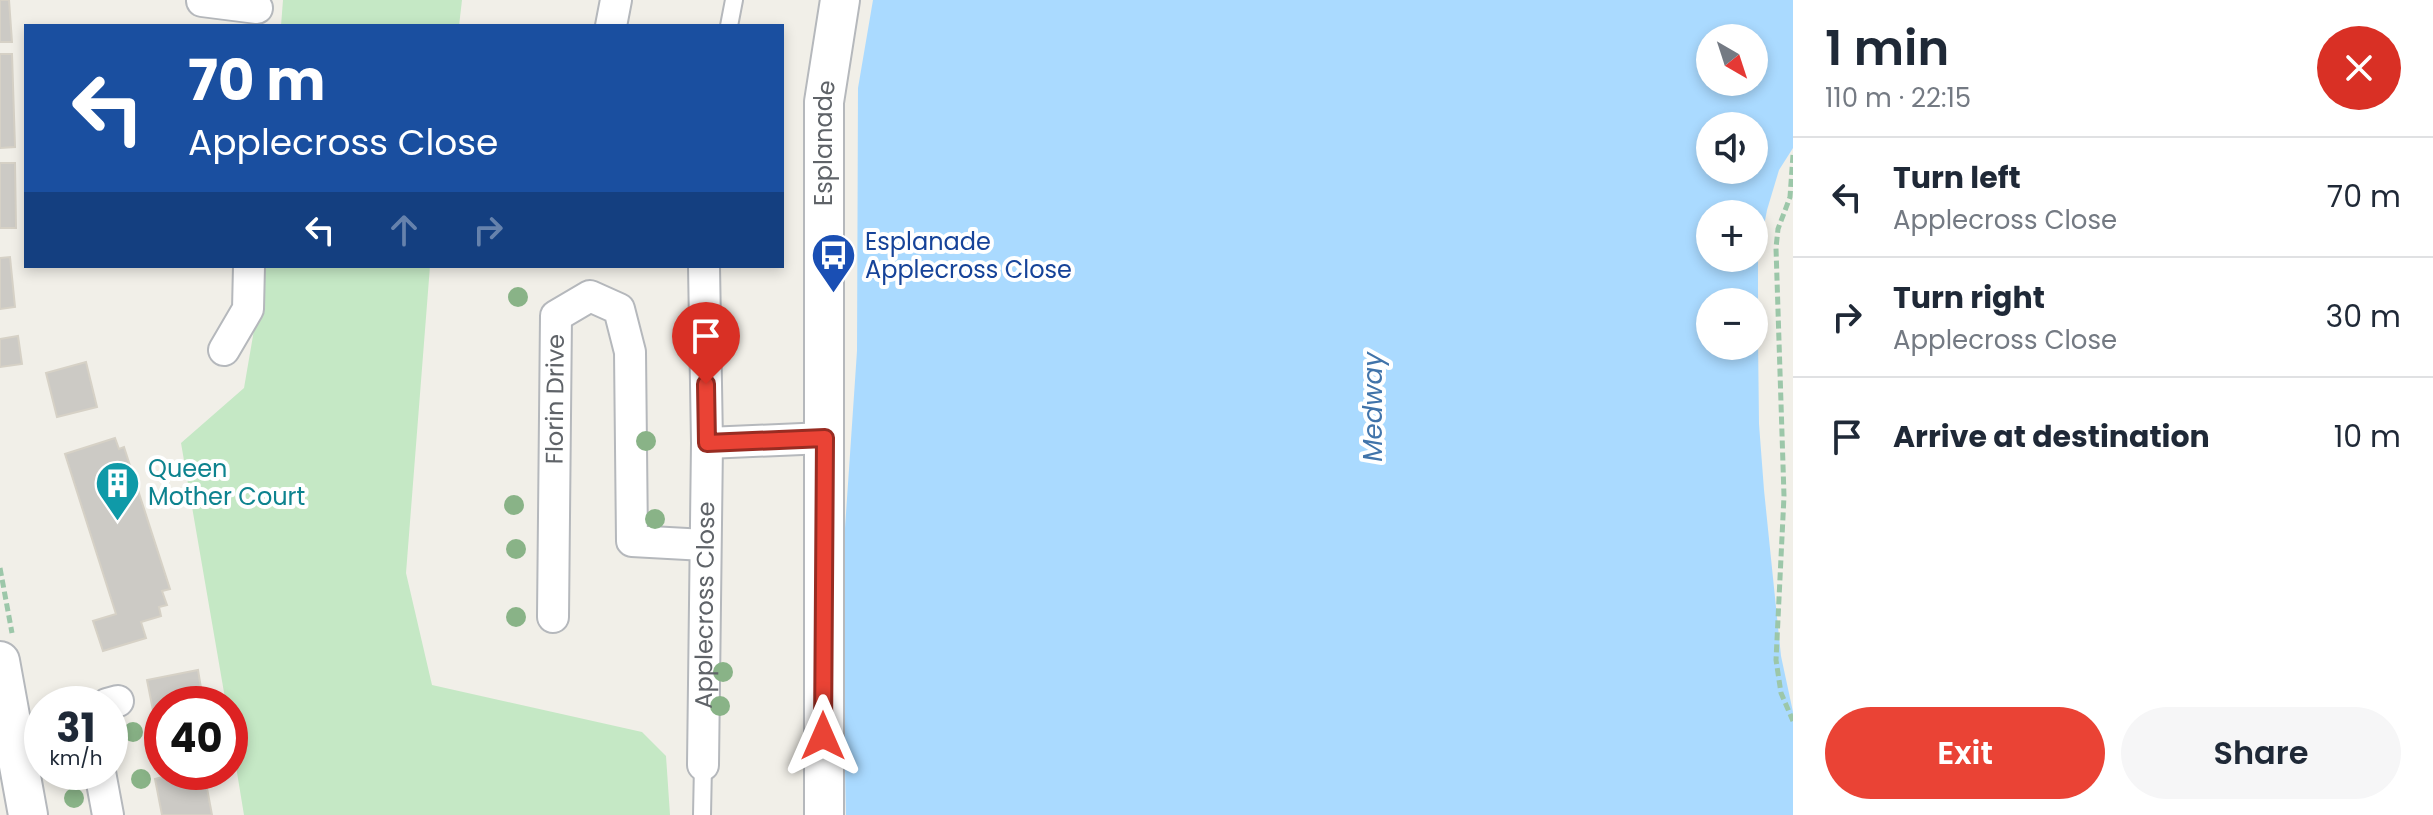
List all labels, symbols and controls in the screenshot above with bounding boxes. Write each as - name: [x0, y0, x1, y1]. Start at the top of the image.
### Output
- text: 1 min: [1825, 15, 1949, 82]
- north arrow: [1696, 24, 1768, 96]
- map controls: [1696, 24, 1768, 360]
- button: close: [2317, 26, 2401, 110]
- text: 70 m: [188, 41, 326, 120]
- icon: left: [56, 56, 160, 160]
- street label: Esplanade: [807, 78, 843, 206]
- text: 110 m · 22:15: [1825, 80, 1971, 116]
- button: sound: [1696, 112, 1768, 184]
- text: Applecross Close: [188, 117, 498, 168]
- text: Turn left: [1893, 156, 2021, 199]
- icon: left: [1825, 175, 1869, 219]
- text: 70 m: [2327, 175, 2401, 218]
- button: +: [1696, 200, 1768, 272]
- text: Applecross Close: [1893, 202, 2117, 238]
- icon: left: [298, 208, 342, 252]
- icon: ahead: [382, 208, 426, 252]
- icon: right: [466, 208, 510, 252]
- place label: Esplanade Applecross Close: [865, 225, 1072, 286]
- bus stop icon: Esplanade Applecross Close: [810, 232, 858, 295]
- text: Turn right: [1893, 276, 2045, 319]
- button: −: [1696, 288, 1768, 360]
- icon: right: [1825, 295, 1869, 339]
- text: 30 m: [2326, 295, 2401, 338]
- pin: [672, 302, 740, 384]
- icon: arrive: [684, 314, 728, 358]
- text: Applecross Close: [1893, 322, 2117, 358]
- street label: Florin Drive: [538, 334, 572, 464]
- water label: Medway: [1355, 351, 1391, 462]
- icon: arrive: [1825, 415, 1869, 459]
- text: Arrive at destination: [1893, 415, 2210, 458]
- text: 10 m: [2334, 415, 2401, 458]
- place label: Queen Mother Court: [148, 452, 305, 513]
- building icon: Queen Mother Court: [93, 459, 141, 522]
- street label: Applecross Close: [687, 501, 722, 709]
- speed limit sign: 40: [144, 686, 248, 790]
- position arrow: [781, 694, 865, 778]
- text: 31: [56, 700, 96, 756]
- button: Exit: [1825, 707, 2105, 799]
- button: Share: [2121, 707, 2401, 799]
- text: km/h: [49, 744, 103, 772]

